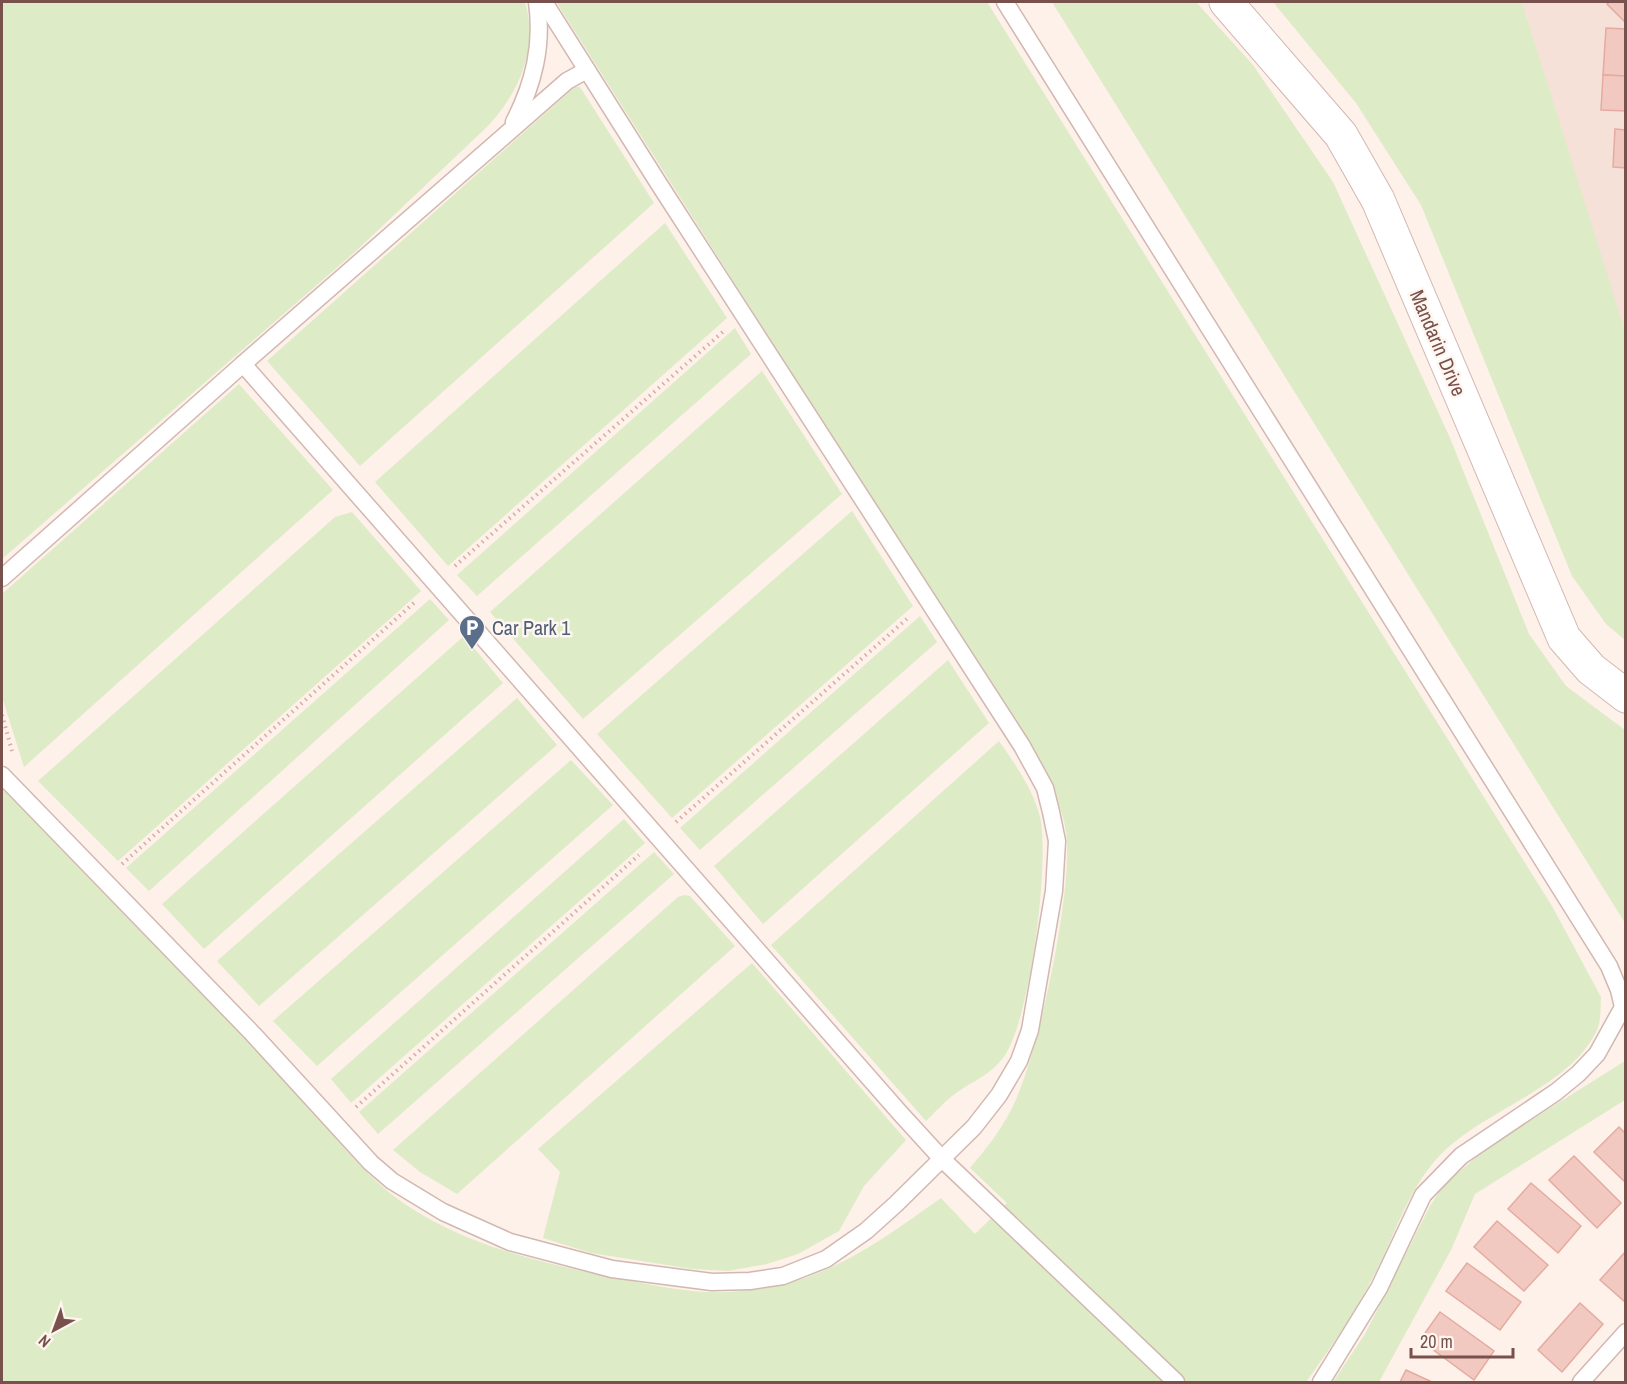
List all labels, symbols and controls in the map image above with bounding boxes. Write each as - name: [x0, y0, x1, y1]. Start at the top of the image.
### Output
- street label: Mandarin Drive: [1404, 286, 1473, 400]
- parking icon: Car Park 1: [457, 613, 487, 651]
- place label: Car Park 1: [492, 614, 570, 641]
- north arrow: [24, 1300, 84, 1360]
- scale bar: [1411, 1321, 1513, 1359]
- text: 20 m: [1420, 1329, 1453, 1354]
- text: N: [33, 1330, 55, 1353]

